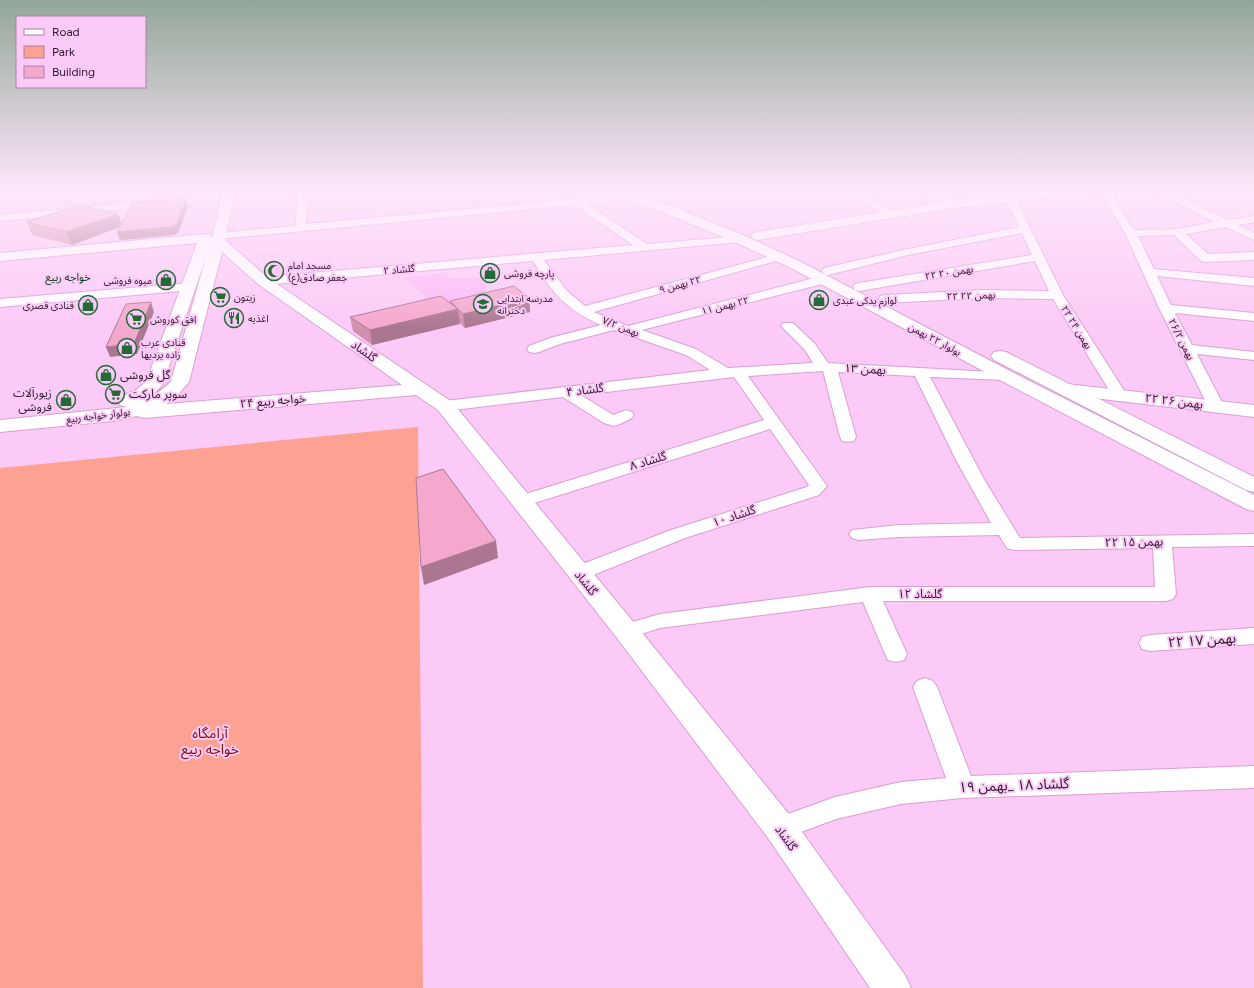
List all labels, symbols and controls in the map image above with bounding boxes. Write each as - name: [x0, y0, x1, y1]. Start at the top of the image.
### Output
- legend: [16, 16, 146, 88]
- text: Road: [52, 25, 80, 39]
- text: Park: [52, 45, 75, 59]
- text: Building: [52, 65, 95, 79]
- place label: مسجد امام جعفر صادق(ع): [288, 259, 347, 285]
- mosque icon: مسجد امام جعفر صادق(ع): [263, 260, 285, 282]
- street label: گلشاد ۲: [383, 262, 416, 277]
- shop icon: پارچه فروشی: [479, 262, 501, 284]
- street label: ۲۲ بهمن ۲۰: [924, 262, 974, 283]
- place label: پارچه فروشی: [504, 267, 555, 280]
- shop icon: میوه فروشی: [155, 269, 177, 291]
- district label: خواجه ربیع: [45, 271, 91, 285]
- street label: ٢٢ بهمن ۹: [658, 273, 703, 296]
- place label: میوه فروشی: [104, 274, 152, 287]
- supermarket icon: زیتون: [209, 286, 231, 308]
- street label: ۲۲ بهمن ۲۲: [946, 288, 996, 303]
- shop icon: لوازم یدکی عبدی: [808, 289, 830, 311]
- place label: زیتون: [234, 291, 256, 304]
- place label: مدرسه ابتدایی دخترانه: [497, 292, 553, 317]
- school or university icon: مدرسه ابتدایی دخترانه: [472, 293, 494, 315]
- street label: ٢٢ بهمن ١١: [700, 293, 750, 318]
- shop icon: قنادی قصری: [77, 294, 99, 316]
- place label: لوازم یدکی عبدی: [833, 294, 897, 309]
- place label: قنادی قصری: [23, 299, 75, 312]
- street label: ۲۲ بهمن ۲۴: [1058, 303, 1095, 352]
- restaurant icon: اغذیه: [223, 307, 245, 329]
- supermarket icon: افق کوروش: [125, 308, 147, 330]
- place label: اغذیه: [248, 312, 269, 325]
- place label: افق کوروش: [150, 313, 196, 326]
- street label: بهمن ۷/۲: [600, 313, 641, 340]
- street label: بهمن ۲۶/۲: [1166, 317, 1198, 362]
- street label: بولوار ۲۲ بهمن: [906, 320, 964, 359]
- place label: قنادی عرب زاده یزدیها: [141, 336, 186, 361]
- shop icon: قنادی عرب زاده یزدیها: [116, 337, 138, 359]
- street label: گلشاد: [349, 337, 380, 365]
- street label: بهمن ۱۳: [844, 361, 886, 377]
- shop icon: گل فروشی: [95, 364, 117, 386]
- place label: گل فروشی: [120, 368, 171, 382]
- street label: گلشاد ۴: [565, 381, 606, 399]
- supermarket icon: سوپر مارکت: [104, 383, 126, 405]
- place label: زیورآلات فروشی: [13, 386, 52, 414]
- place label: سوپر مارکت: [129, 387, 187, 402]
- shop icon: زیورآلات فروشی: [55, 389, 77, 411]
- street label: ۲۲ بهمن ۲۶: [1144, 390, 1204, 412]
- street label: خواجه ربیع ۲۴: [239, 391, 307, 413]
- street label: بولوار خواجه ربیع: [65, 405, 131, 427]
- street label: گلشاد ۸: [628, 448, 669, 473]
- street label: گلشاد ۱۰: [711, 502, 758, 530]
- street label: ۲۲ بهمن ۱۵: [1105, 534, 1163, 550]
- street label: گلشاد: [572, 568, 601, 599]
- street label: گلشاد ۱۲: [898, 587, 943, 601]
- street label: ۲۲ بهمن ۱۷: [1167, 630, 1237, 651]
- park label: آرامگاه خواجه ربیع: [181, 725, 239, 760]
- street label: گلشاد ۱۸ _بهمن ۱۹: [959, 775, 1070, 796]
- street label: گلشاد: [772, 823, 800, 854]

